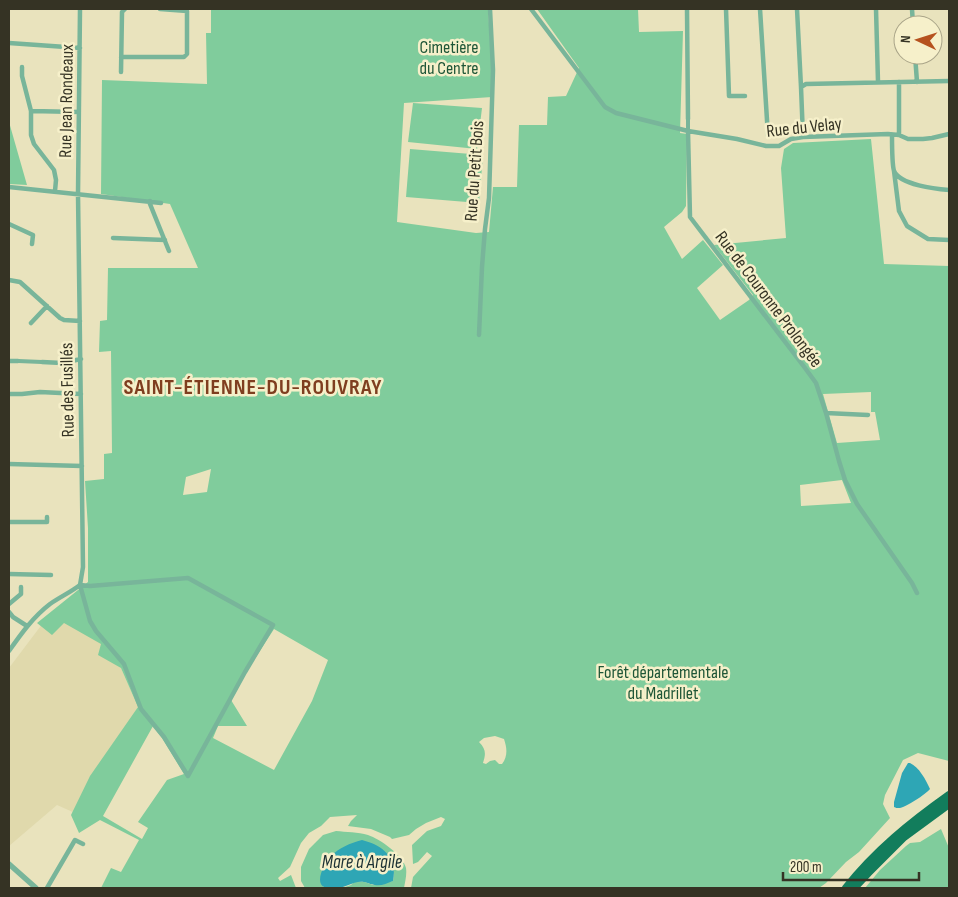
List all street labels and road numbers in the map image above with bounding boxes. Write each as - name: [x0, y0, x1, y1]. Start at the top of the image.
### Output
- street label: Rue Jean Rondeaux: [55, 44, 78, 158]
- street label: Rue du Velay: [765, 113, 843, 142]
- street label: Rue du Petit Bois: [460, 120, 488, 222]
- street label: Rue de Couronne Prolongée: [711, 227, 827, 372]
- street label: Rue des Fusillés: [56, 343, 79, 437]

